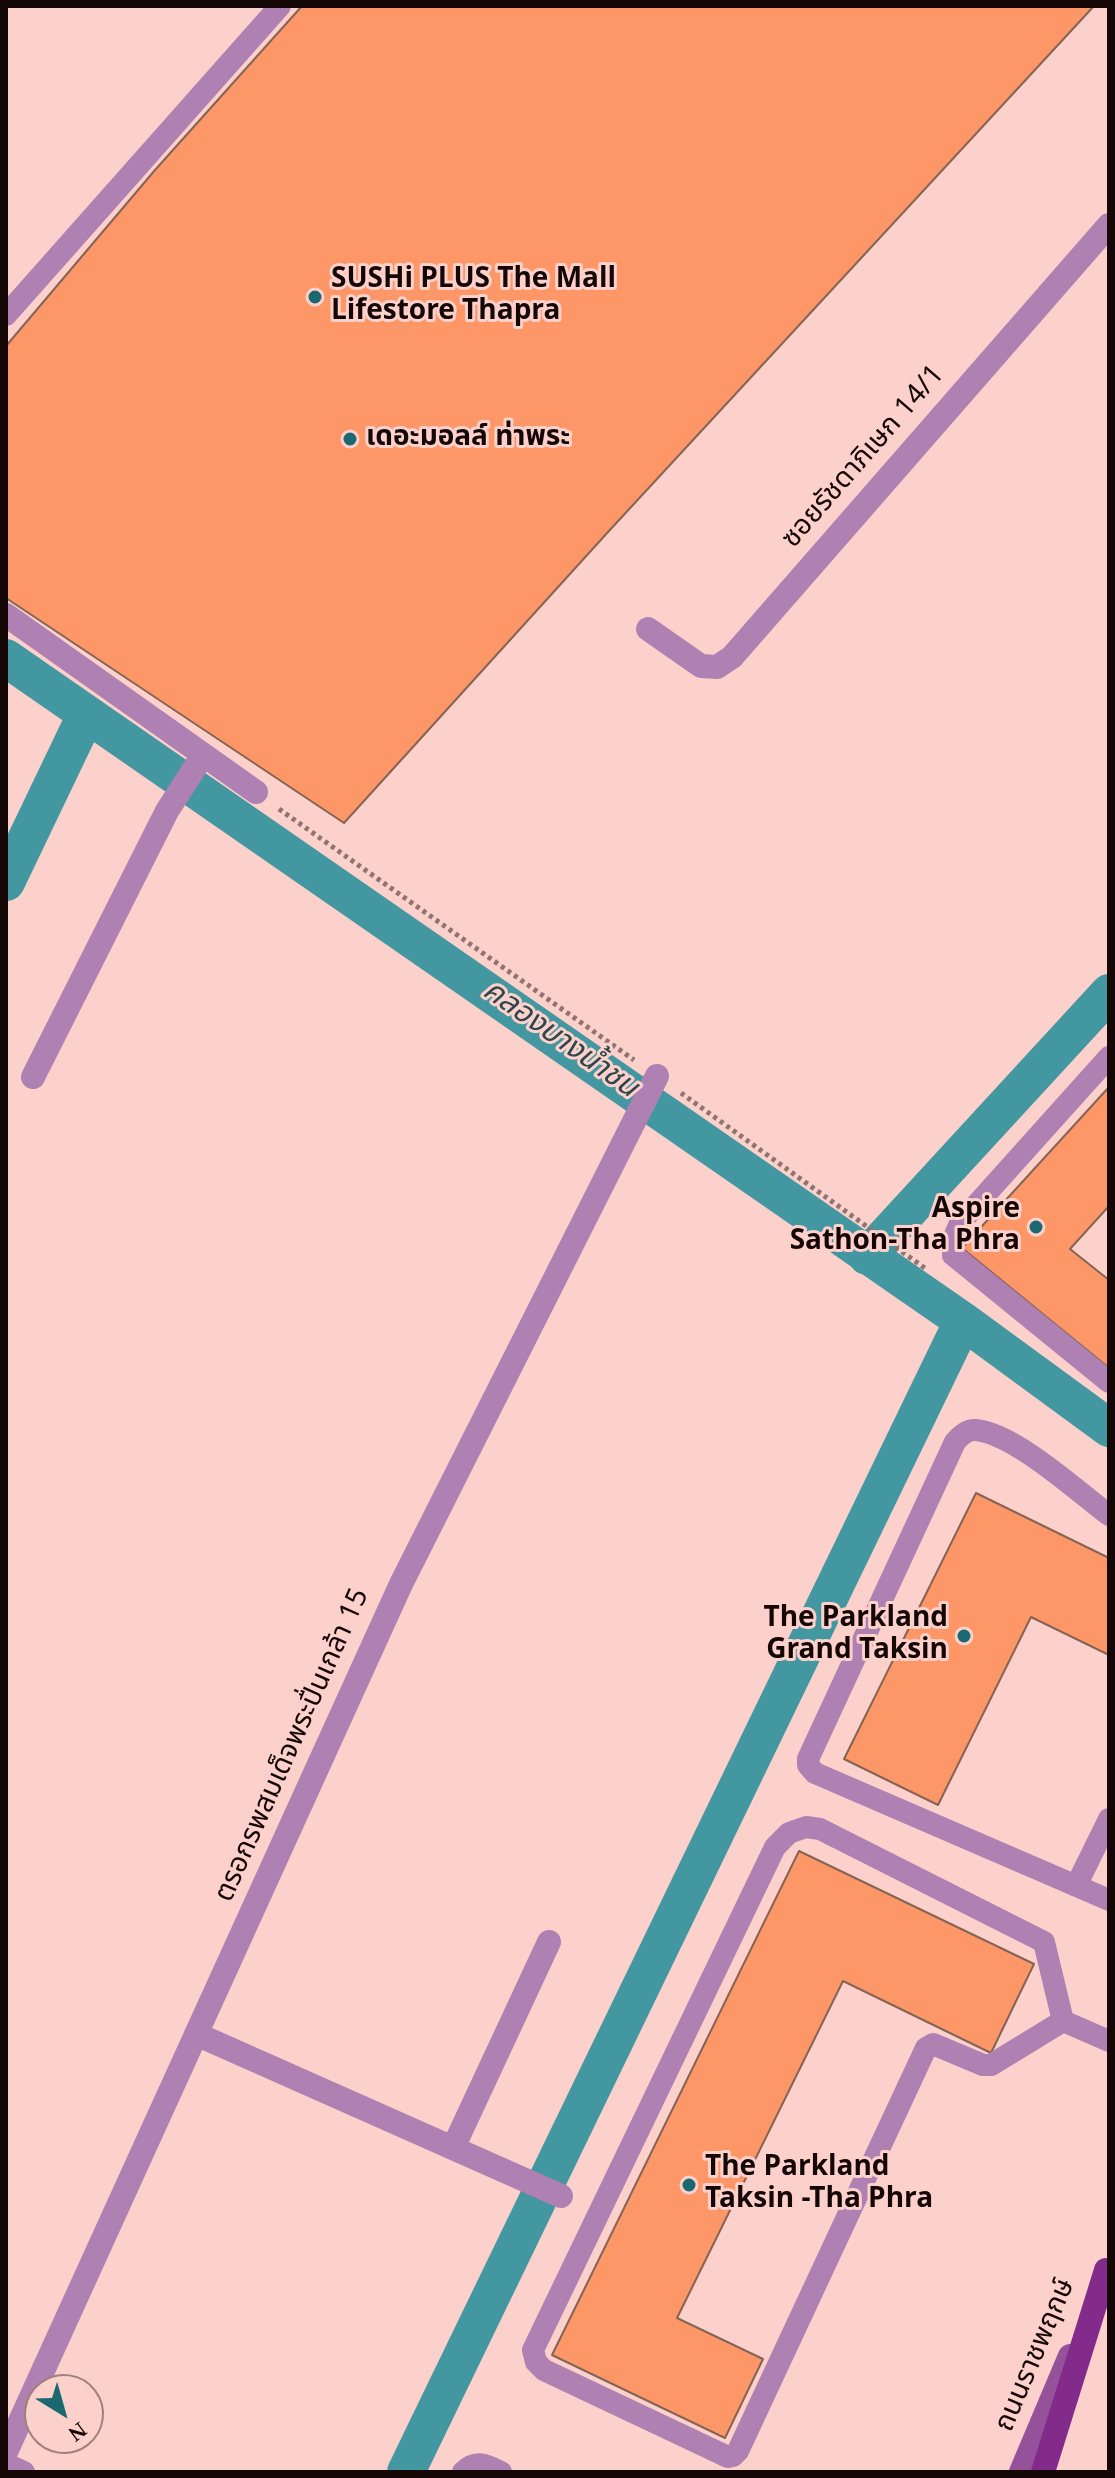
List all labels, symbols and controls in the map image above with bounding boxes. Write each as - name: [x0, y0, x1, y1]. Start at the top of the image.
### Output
- place label: SUSHi PLUS The Mall Lifestore Thapra: [331, 264, 616, 330]
- marker: SUSHi PLUS The Mall Lifestore Thapra: [306, 288, 324, 306]
- street label: ซอยรัชดาภิเษก 14/1: [776, 360, 954, 556]
- place label: เดอะมอลล์ ท่าพระ: [366, 422, 570, 456]
- marker: เดอะมอลล์ ท่าพระ: [341, 430, 359, 448]
- water label: คลองบางน้ำชน: [475, 974, 643, 1108]
- place label: Aspire Sathon-Tha Phra: [790, 1194, 1020, 1260]
- marker: Aspire Sathon-Tha Phra: [1027, 1218, 1045, 1236]
- street label: ตรอกรพสมเด็จพระปื่นเกล้า 15: [210, 1584, 378, 1908]
- place label: The Parkland Grand Taksin: [763, 1603, 948, 1669]
- marker: The Parkland Grand Taksin: [955, 1627, 973, 1645]
- place label: The Parkland Taksin -Tha Phra: [705, 2152, 933, 2218]
- marker: The Parkland Taksin -Tha Phra: [680, 2176, 698, 2194]
- street label: ถนนราชพฤกษ์: [990, 2275, 1084, 2437]
- north arrow: [24, 2374, 104, 2454]
- text: N: [64, 2417, 91, 2447]

